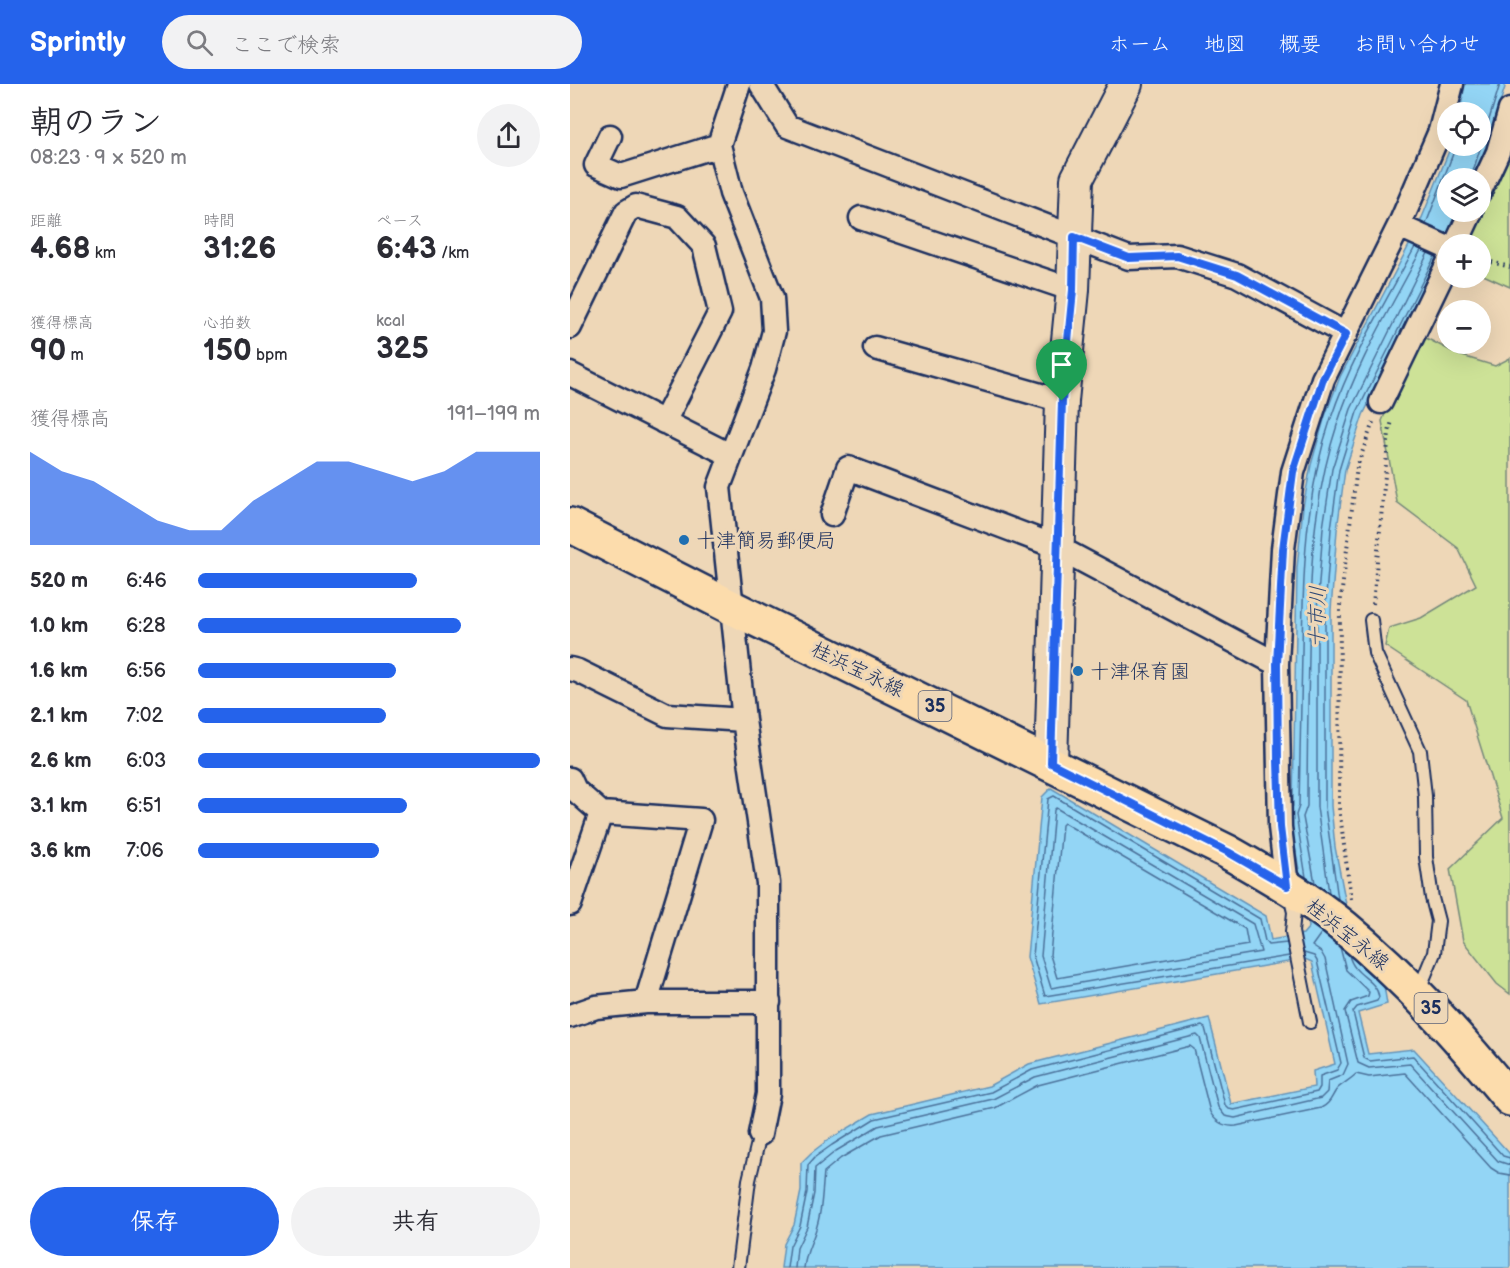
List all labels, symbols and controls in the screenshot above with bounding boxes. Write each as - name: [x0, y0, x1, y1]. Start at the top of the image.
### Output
- search box: [162, 15, 582, 69]
- text: Sprintly: [30, 26, 126, 59]
- icon: search: [183, 26, 216, 59]
- text: ここで検索: [231, 32, 341, 59]
- text: ホーム: [1109, 32, 1171, 57]
- text: 地図: [1204, 32, 1246, 57]
- text: 概要: [1279, 32, 1321, 57]
- text: お問い合わせ: [1354, 32, 1480, 57]
- map controls: [1437, 102, 1491, 354]
- button: locate: [1437, 102, 1491, 156]
- text: 朝のラン: [30, 103, 162, 143]
- button: share: [477, 104, 540, 167]
- text: 08:23 · 9 × 520 m: [30, 146, 187, 170]
- button: layers: [1437, 168, 1491, 222]
- text: 距離: [30, 212, 62, 231]
- text: 時間: [203, 212, 235, 231]
- text: ペース: [376, 212, 423, 231]
- text: 4.68: [30, 231, 90, 267]
- text: 31:26: [203, 231, 277, 267]
- text: 6:43: [376, 231, 437, 267]
- button: +: [1437, 234, 1491, 288]
- text: km: [90, 244, 116, 263]
- text: /km: [437, 244, 469, 263]
- button: −: [1437, 300, 1491, 354]
- text: kcal: [376, 312, 405, 331]
- text: 獲得標高: [30, 314, 94, 333]
- text: 心拍数: [203, 314, 251, 333]
- text: 325: [376, 331, 429, 367]
- text: 90: [30, 333, 66, 369]
- text: 150: [203, 333, 252, 369]
- pin: [1036, 339, 1087, 401]
- text: m: [66, 346, 84, 365]
- text: bpm: [252, 346, 287, 365]
- icon: arrive: [1045, 348, 1078, 381]
- text: 191–199 m: [447, 402, 540, 426]
- text: 獲得標高: [30, 407, 110, 431]
- place label: 十津簡易郵便局: [696, 529, 836, 553]
- marker: 十津簡易郵便局: [677, 533, 691, 547]
- text: 520 m: [30, 569, 88, 593]
- text: 6:46: [126, 569, 167, 593]
- water label: 十市川: [1304, 585, 1331, 649]
- text: 1.0 km: [30, 614, 88, 638]
- text: 6:28: [126, 614, 166, 638]
- street label: 桂浜宝永線: [807, 637, 908, 703]
- text: 1.6 km: [30, 659, 88, 683]
- text: 6:56: [126, 659, 166, 683]
- place label: 十津保育園: [1090, 660, 1190, 684]
- marker: 十津保育園: [1071, 664, 1085, 678]
- road number: 35: [918, 691, 952, 721]
- text: 2.1 km: [30, 704, 88, 728]
- text: 7:02: [126, 704, 163, 728]
- text: 2.6 km: [30, 749, 91, 773]
- text: 6:03: [126, 749, 166, 773]
- text: 3.1 km: [30, 794, 87, 818]
- text: 6:51: [126, 794, 161, 818]
- text: 3.6 km: [30, 839, 91, 863]
- text: 7:06: [126, 839, 164, 863]
- street label: 桂浜宝永線: [1301, 894, 1394, 976]
- road number: 35: [1414, 993, 1448, 1023]
- button: 保存: [30, 1187, 279, 1256]
- button: 共有: [291, 1187, 540, 1256]

